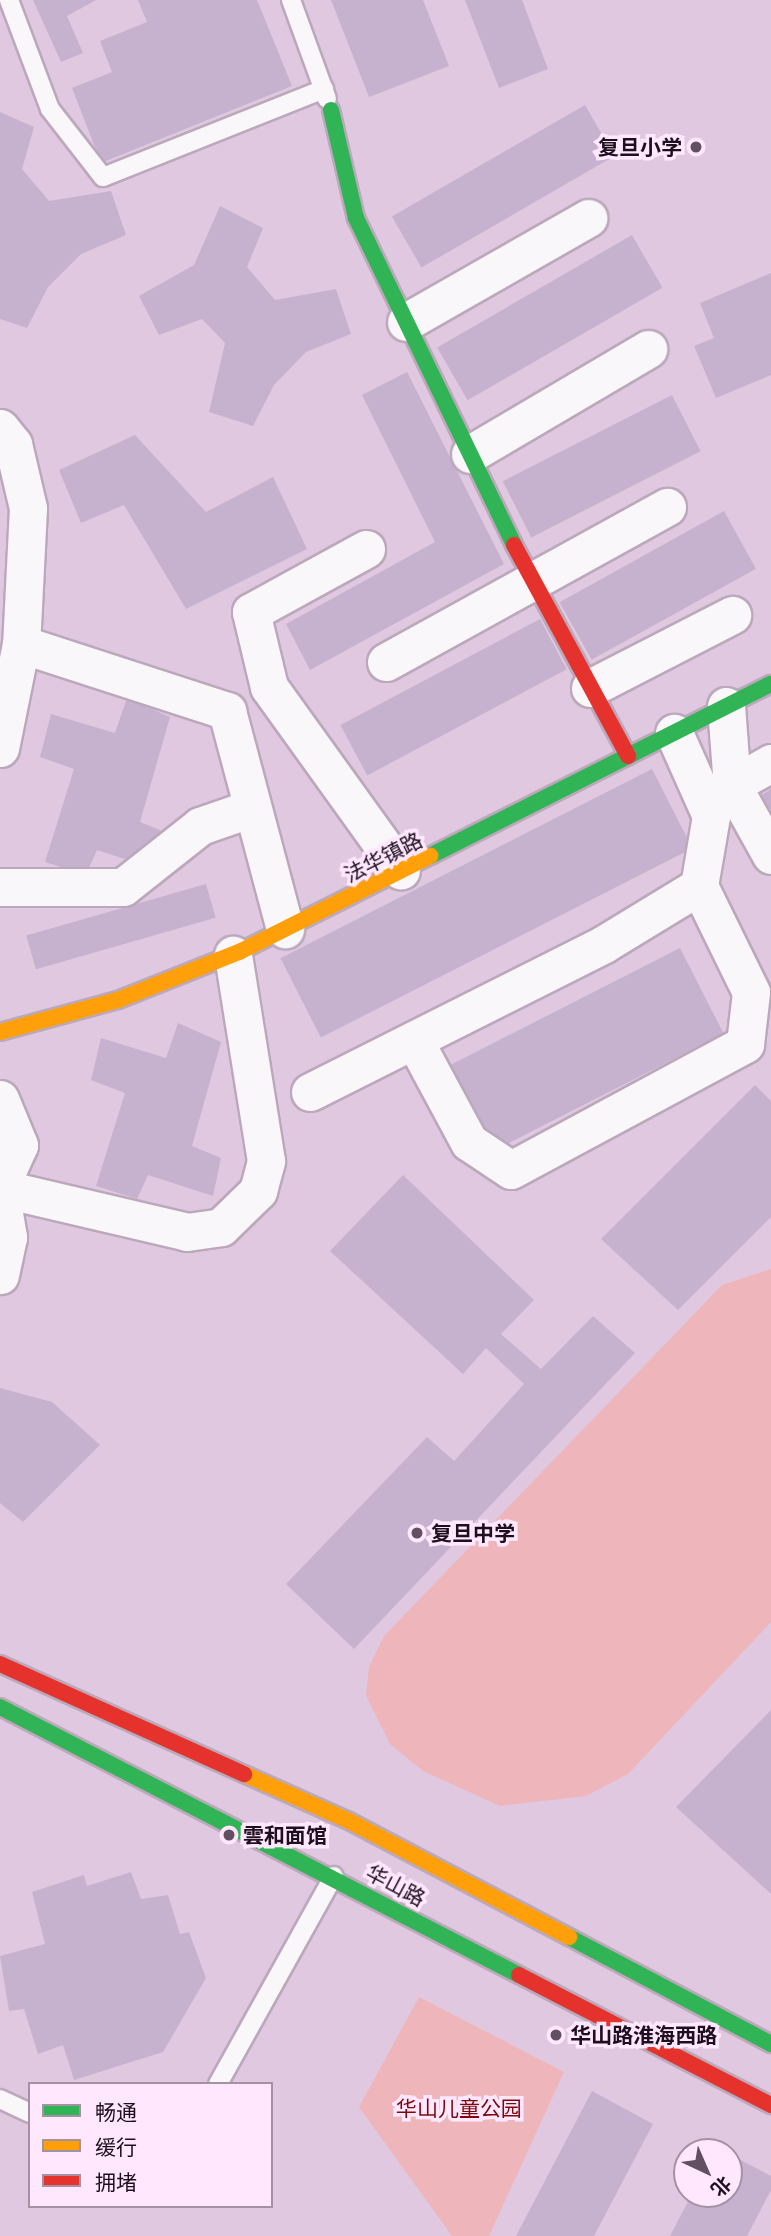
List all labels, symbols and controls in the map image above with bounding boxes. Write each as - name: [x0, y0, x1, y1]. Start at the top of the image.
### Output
- place label: 复旦小学: [598, 134, 682, 160]
- marker: 复旦小学: [688, 139, 704, 155]
- street label: 法华镇路: [340, 827, 426, 887]
- place label: 复旦中学: [431, 1520, 515, 1546]
- marker: 复旦中学: [409, 1525, 425, 1541]
- place label: 雲和面馆: [243, 1822, 327, 1848]
- marker: 雲和面馆: [221, 1827, 237, 1843]
- street label: 华山路: [362, 1859, 430, 1911]
- place label: 华山路淮海西路: [570, 2022, 717, 2048]
- marker: 华山路淮海西路: [548, 2027, 564, 2043]
- legend: [28, 2082, 273, 2208]
- park label: 华山儿童公园: [396, 2095, 522, 2121]
- text: 畅通: [95, 2098, 137, 2126]
- text: 缓行: [95, 2133, 137, 2161]
- north arrow: [673, 2138, 743, 2208]
- text: 拥堵: [95, 2168, 137, 2196]
- text: 北: [705, 2171, 737, 2203]

